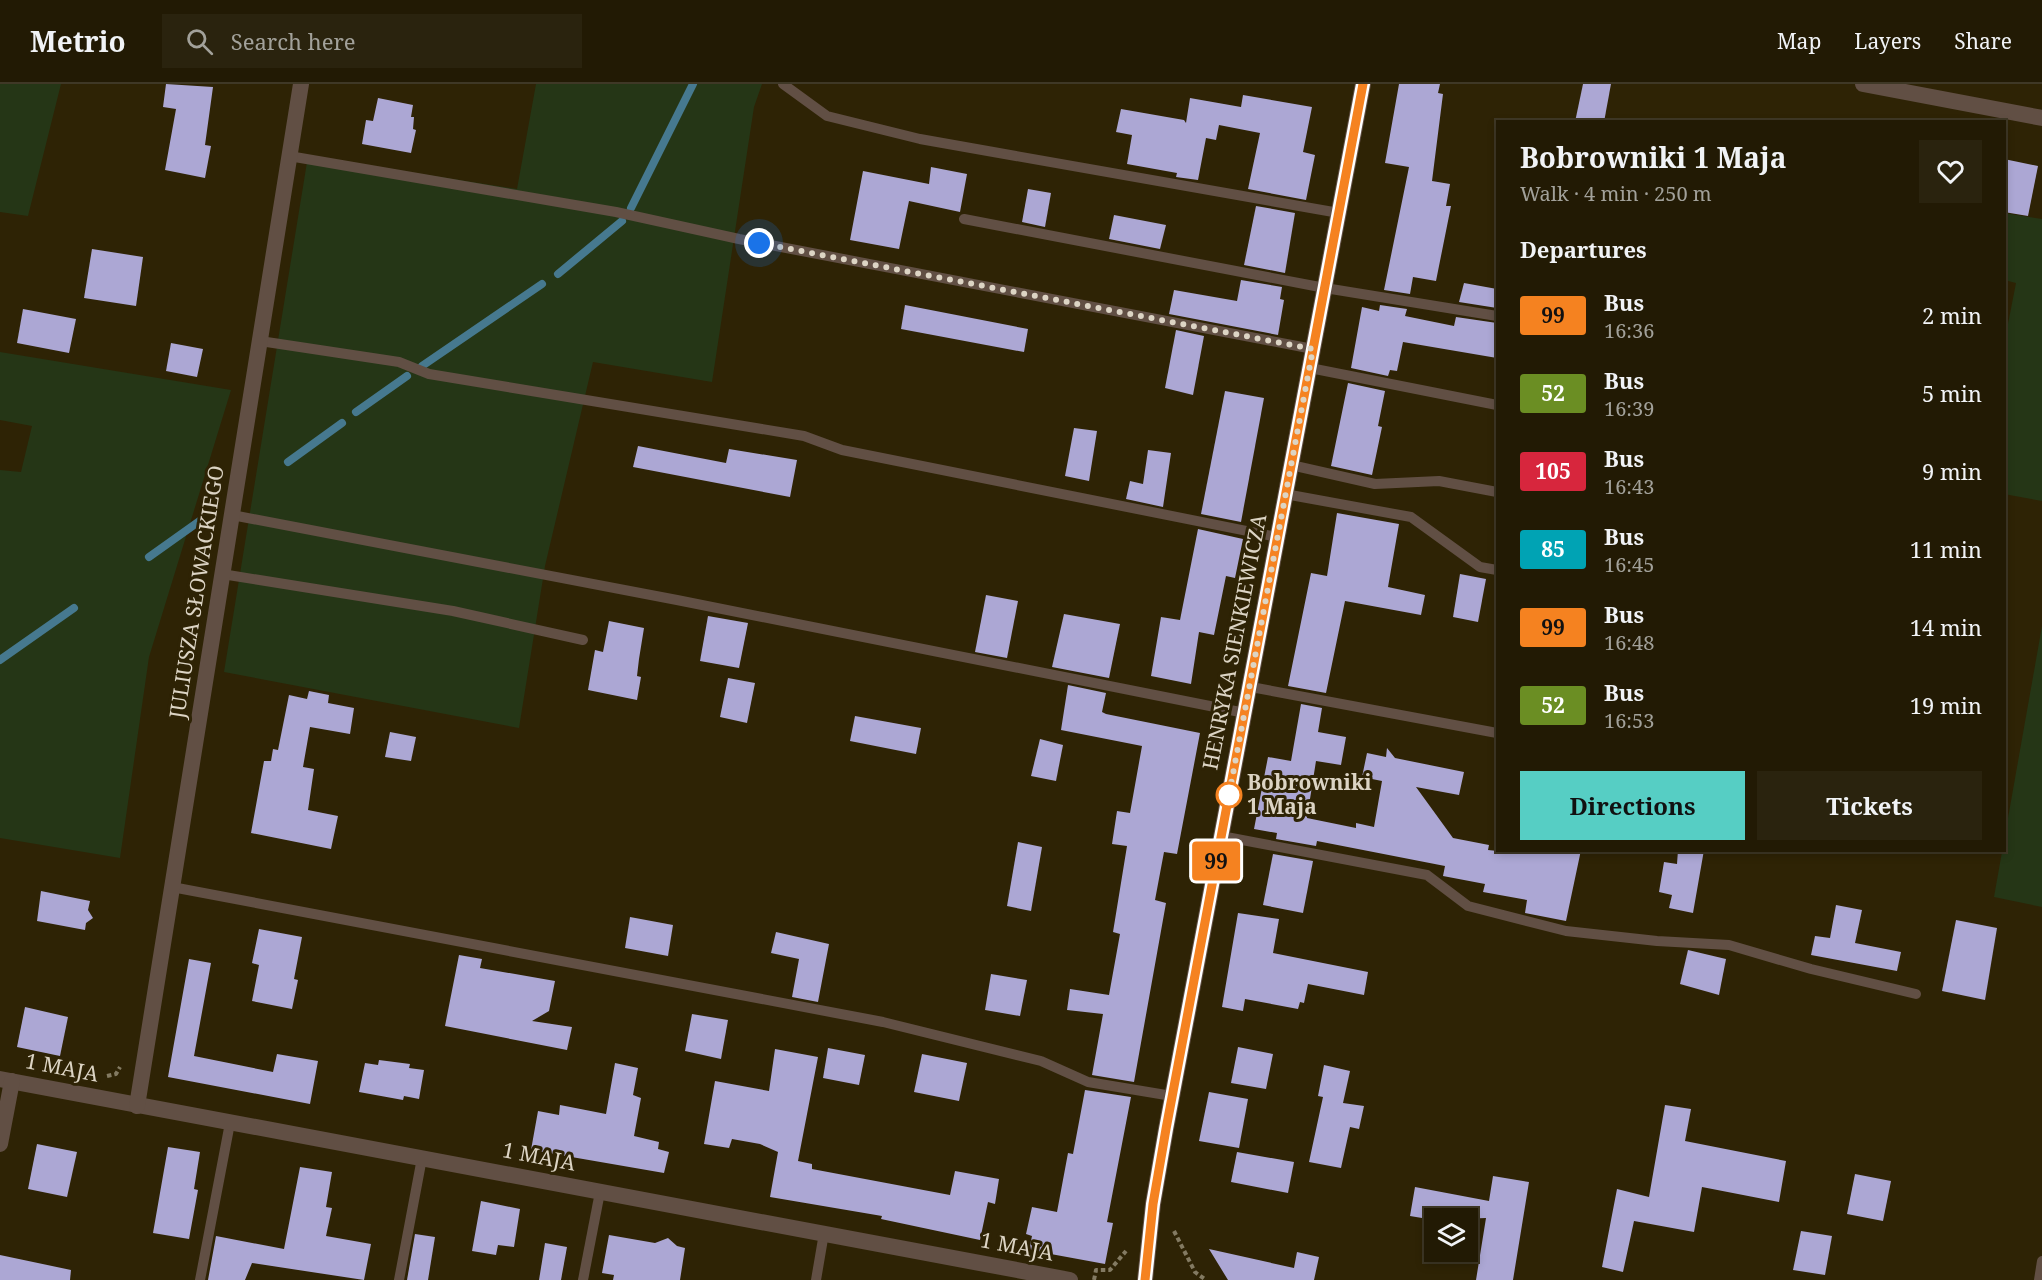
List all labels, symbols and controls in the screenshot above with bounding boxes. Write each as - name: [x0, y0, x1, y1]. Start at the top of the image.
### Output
- search box: [162, 14, 582, 68]
- text: Metrio: [30, 22, 126, 60]
- icon: search: [183, 25, 216, 58]
- text: Search here: [231, 26, 356, 56]
- text: Map: [1777, 27, 1821, 55]
- text: Layers: [1854, 27, 1921, 55]
- text: Share: [1954, 27, 2012, 55]
- text: Bobrowniki 1 Maja: [1520, 138, 1787, 176]
- button: heart: [1919, 140, 1982, 203]
- text: Walk · 4 min · 250 m: [1520, 180, 1712, 207]
- your location: [744, 228, 774, 258]
- text: Departures: [1520, 234, 1647, 264]
- text: Bus: [1604, 287, 1644, 317]
- text: 2 min: [1922, 300, 1982, 330]
- text: 99: [1541, 301, 1565, 329]
- text: 16:36: [1604, 317, 1654, 344]
- text: Bus: [1604, 365, 1644, 395]
- text: 5 min: [1922, 378, 1982, 408]
- text: 52: [1541, 379, 1565, 407]
- text: 16:39: [1604, 395, 1654, 422]
- text: Bus: [1604, 443, 1644, 473]
- text: 9 min: [1922, 456, 1982, 486]
- text: 105: [1535, 457, 1571, 485]
- street label: JULIUSZA SŁOWACKIEGO: [162, 463, 230, 721]
- text: 16:43: [1604, 473, 1654, 500]
- street label: HENRYKA SIENKIEWICZA: [1195, 511, 1273, 772]
- text: Bus: [1604, 521, 1644, 551]
- text: 11 min: [1910, 534, 1982, 564]
- text: 85: [1541, 535, 1565, 563]
- text: 16:45: [1604, 551, 1654, 578]
- text: Bus: [1604, 599, 1644, 629]
- text: 14 min: [1910, 612, 1982, 642]
- text: 99: [1541, 613, 1565, 641]
- text: 16:48: [1604, 629, 1654, 656]
- text: Bus: [1604, 677, 1644, 707]
- text: 19 min: [1910, 690, 1982, 720]
- text: 52: [1541, 691, 1565, 719]
- text: 16:53: [1604, 707, 1654, 734]
- place label: Bobrowniki 1 Maja: [1247, 768, 1372, 820]
- button: Directions: [1520, 771, 1745, 840]
- button: Tickets: [1757, 771, 1982, 840]
- marker: Bobrowniki 1 Maja: [1216, 782, 1242, 808]
- line badge: 99: [1189, 842, 1243, 880]
- text: 99: [1204, 847, 1228, 875]
- street label: 1 MAJA: [23, 1046, 101, 1088]
- street label: 1 MAJA: [500, 1135, 578, 1177]
- map controls: [1424, 1208, 1478, 1262]
- button: layers: [1424, 1208, 1478, 1262]
- street label: 1 MAJA: [978, 1225, 1056, 1267]

